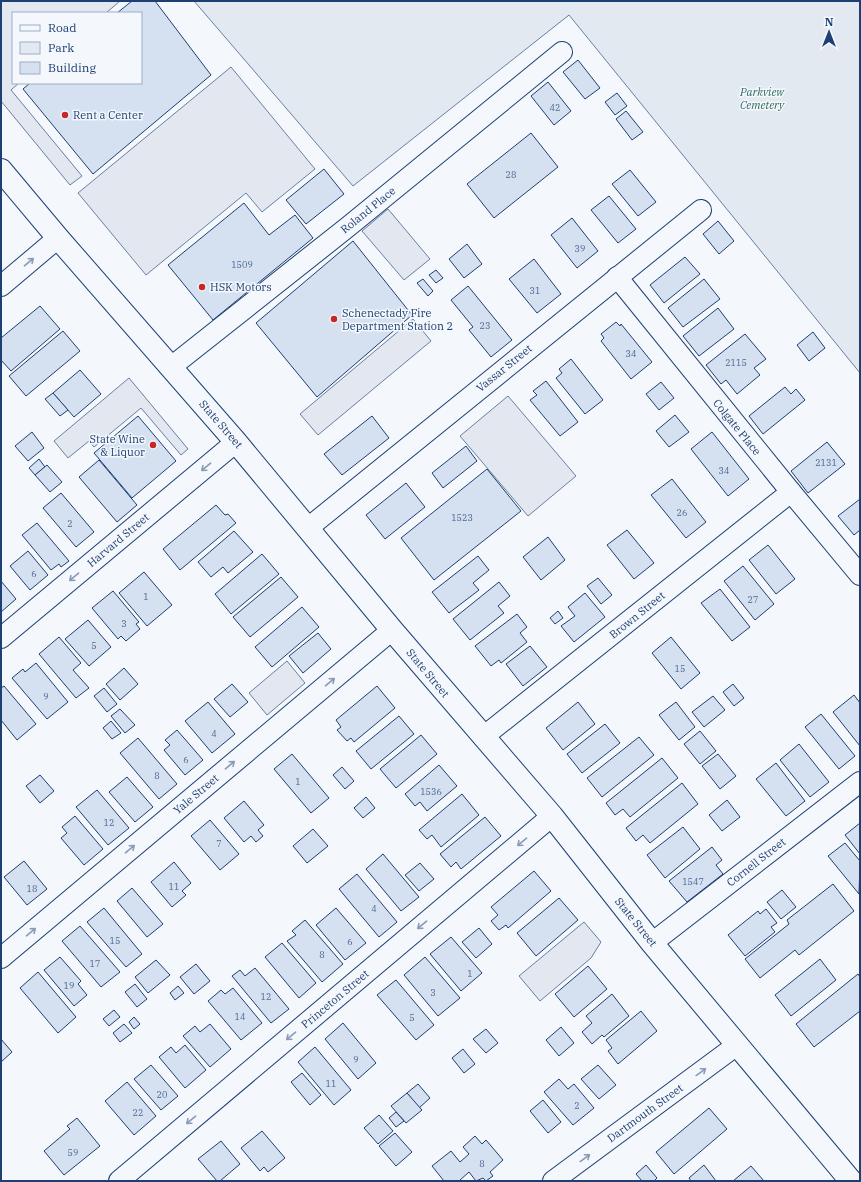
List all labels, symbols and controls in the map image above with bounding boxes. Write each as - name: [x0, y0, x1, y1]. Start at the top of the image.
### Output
- legend: [12, 12, 142, 84]
- north arrow: [809, 12, 849, 52]
- text: N: [825, 15, 834, 29]
- text: Road: [48, 20, 77, 35]
- text: Park: [48, 40, 74, 55]
- text: Building: [48, 60, 96, 75]
- park label: Parkview Cemetery: [739, 85, 785, 112]
- house number: 42: [550, 102, 560, 113]
- place label: Rent a Center: [73, 108, 143, 122]
- marker: Rent a Center: [60, 110, 70, 120]
- house number: 28: [506, 169, 516, 180]
- street label: Roland Place: [338, 184, 398, 236]
- house number: 39: [575, 243, 585, 254]
- one-way arrow: [24, 258, 35, 267]
- house number: 1509: [231, 259, 253, 270]
- place label: HSK Motors: [210, 280, 272, 294]
- marker: HSK Motors: [197, 282, 207, 292]
- house number: 31: [530, 285, 540, 296]
- place label: Schenectady Fire Department Station 2: [342, 306, 453, 333]
- marker: Schenectady Fire Department Station 2: [329, 314, 339, 324]
- house number: 23: [480, 320, 490, 331]
- street label: Vassar Street: [473, 341, 535, 395]
- house number: 34: [626, 348, 636, 359]
- house number: 2115: [725, 357, 747, 368]
- street label: Colgate Place: [710, 396, 764, 458]
- street label: State Street: [196, 397, 246, 451]
- place label: State Wine & Liquor: [90, 432, 145, 459]
- marker: State Wine & Liquor: [148, 440, 158, 450]
- house number: 2131: [815, 457, 837, 468]
- one-way arrow: [200, 462, 211, 471]
- house number: 34: [719, 465, 729, 476]
- house number: 26: [677, 507, 687, 518]
- street label: Harvard Street: [84, 510, 152, 570]
- house number: 1523: [451, 512, 473, 523]
- house number: 2: [67, 518, 73, 529]
- house number: 6: [31, 568, 37, 579]
- one-way arrow: [69, 573, 79, 582]
- street label: Brown Street: [606, 588, 668, 642]
- house number: 1: [143, 591, 149, 602]
- house number: 27: [748, 594, 758, 605]
- house number: 3: [121, 618, 127, 629]
- house number: 5: [91, 640, 97, 651]
- street label: State Street: [404, 646, 453, 700]
- house number: 15: [675, 663, 685, 674]
- one-way arrow: [324, 677, 335, 686]
- house number: 9: [43, 691, 49, 702]
- house number: 4: [211, 728, 217, 739]
- house number: 6: [183, 754, 189, 765]
- one-way arrow: [225, 761, 235, 770]
- house number: 8: [154, 770, 160, 781]
- street label: Yale Street: [170, 771, 222, 817]
- house number: 1: [295, 776, 301, 787]
- house number: 1536: [420, 786, 442, 797]
- house number: 12: [104, 817, 114, 828]
- street label: Cornell Street: [724, 835, 788, 889]
- one-way arrow: [517, 837, 527, 846]
- house number: 7: [216, 838, 222, 849]
- one-way arrow: [125, 844, 136, 853]
- house number: 1547: [682, 876, 704, 887]
- house number: 11: [169, 881, 179, 892]
- house number: 18: [27, 883, 37, 894]
- street label: State Street: [612, 894, 660, 950]
- house number: 4: [371, 903, 377, 914]
- one-way arrow: [417, 921, 428, 930]
- one-way arrow: [26, 928, 36, 937]
- house number: 15: [110, 935, 120, 946]
- house number: 6: [347, 936, 353, 947]
- house number: 8: [319, 949, 325, 960]
- house number: 17: [90, 958, 100, 969]
- street label: Princeton Street: [298, 967, 372, 1031]
- house number: 1: [467, 968, 473, 979]
- house number: 19: [64, 980, 74, 991]
- house number: 3: [430, 987, 436, 998]
- house number: 12: [261, 991, 271, 1002]
- house number: 14: [235, 1011, 245, 1022]
- house number: 5: [409, 1012, 415, 1023]
- one-way arrow: [286, 1032, 296, 1041]
- house number: 9: [353, 1054, 359, 1065]
- one-way arrow: [695, 1068, 706, 1076]
- house number: 11: [326, 1078, 336, 1089]
- street label: Dartmouth Street: [604, 1081, 686, 1145]
- house number: 20: [157, 1089, 167, 1100]
- house number: 2: [574, 1100, 580, 1111]
- house number: 22: [133, 1107, 143, 1118]
- one-way arrow: [186, 1115, 197, 1124]
- house number: 59: [68, 1147, 78, 1158]
- one-way arrow: [579, 1154, 590, 1162]
- house number: 8: [479, 1158, 485, 1169]

